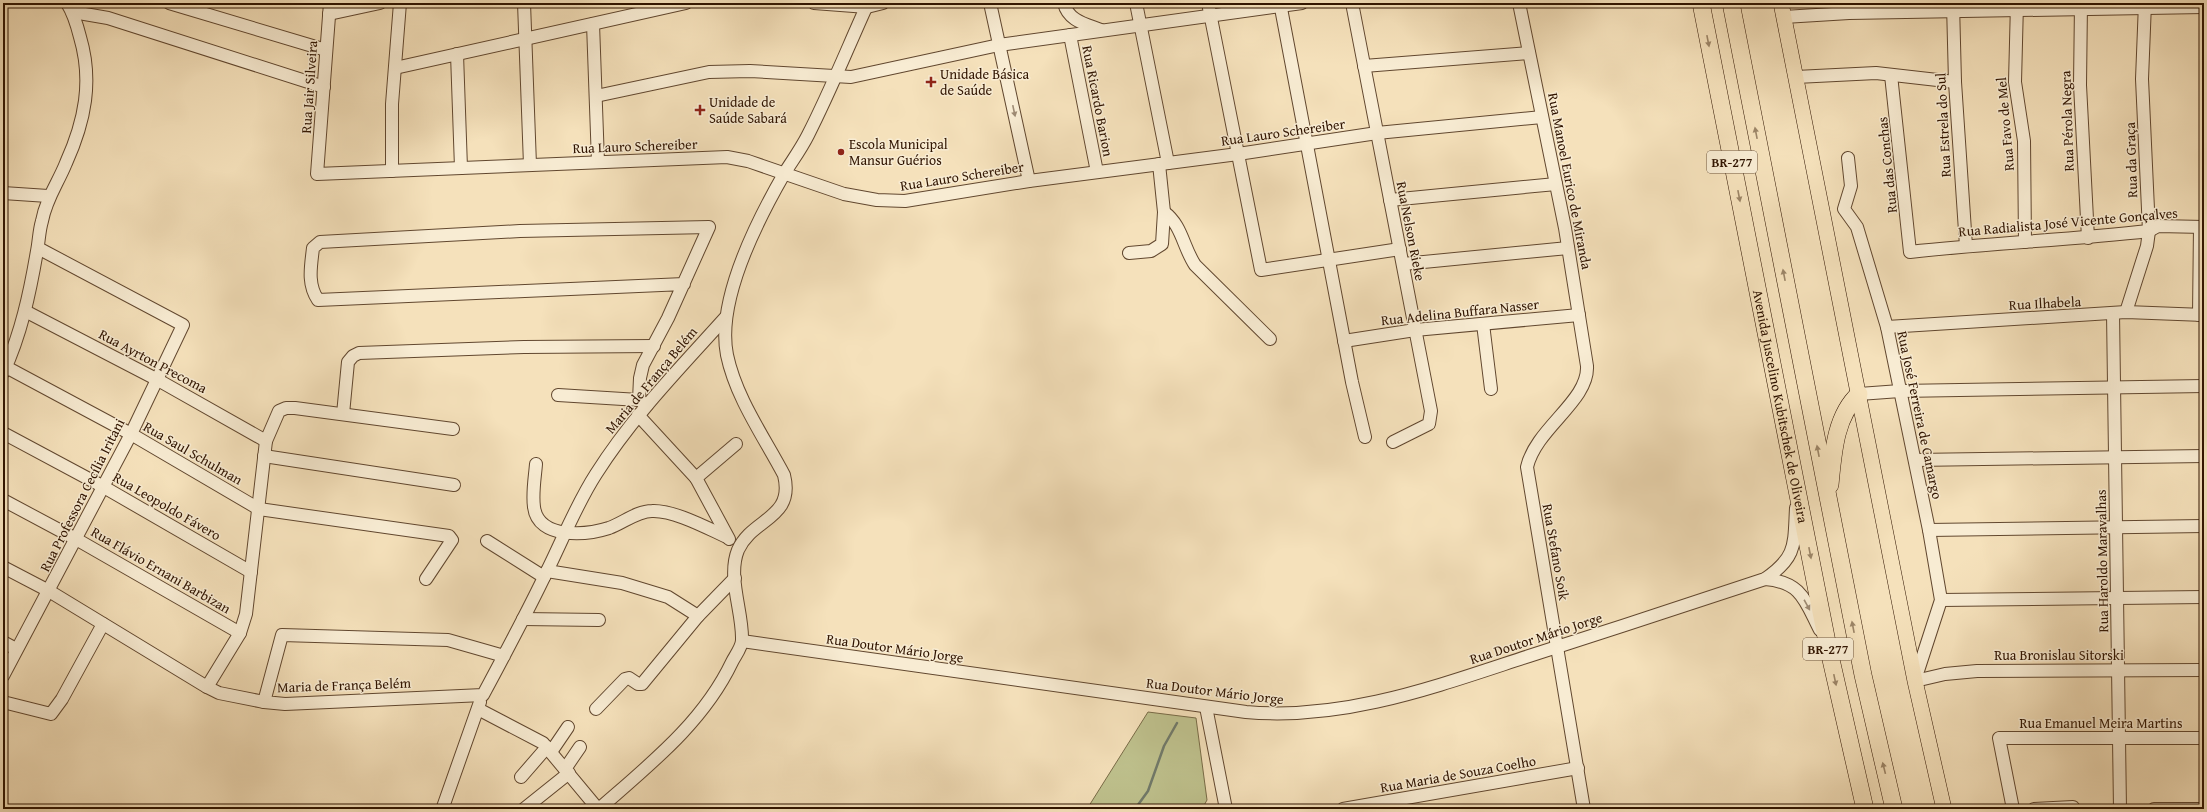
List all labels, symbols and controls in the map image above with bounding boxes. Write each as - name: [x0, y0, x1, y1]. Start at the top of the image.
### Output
- one-way arrow: [1706, 35, 1712, 47]
- street label: Rua Jair Silveira: [296, 39, 322, 134]
- street label: Rua Ricardo Barion: [1077, 44, 1119, 158]
- place label: Unidade Básica de Saúde: [940, 64, 1029, 100]
- street label: Rua Pérola Negra: [2055, 70, 2079, 172]
- street label: Rua Estrela do Sul: [1930, 72, 1956, 178]
- marker: Unidade Básica de Saúde: [925, 76, 937, 88]
- street label: Rua Favo de Mel: [1991, 76, 2019, 172]
- street label: Rua Manoel Eurico de Miranda: [1543, 91, 1597, 271]
- place label: Unidade de Saúde Sabará: [709, 92, 787, 128]
- marker: Unidade de Saúde Sabará: [694, 104, 706, 116]
- one-way arrow: [1011, 105, 1017, 117]
- street label: Rua Lauro Schereiber: [1220, 113, 1347, 151]
- street label: Rua das Conchas: [1872, 116, 1902, 214]
- street label: Rua da Graça: [2120, 121, 2142, 198]
- one-way arrow: [1753, 127, 1759, 140]
- street label: Rua Lauro Schereiber: [572, 134, 698, 158]
- place label: Escola Municipal Mansur Guérios: [849, 134, 948, 170]
- marker: Escola Municipal Mansur Guérios: [836, 147, 846, 157]
- road number: BR-277: [1707, 151, 1757, 173]
- street label: Rua Lauro Schereiber: [899, 156, 1026, 196]
- street label: Rua Nelson Rieke: [1392, 180, 1430, 283]
- one-way arrow: [1736, 190, 1742, 202]
- street label: Rua Radialista José Vicente Gonçalves: [1958, 202, 2178, 242]
- one-way arrow: [1780, 269, 1786, 281]
- street label: Avenida Juscelino Kubitschek de Oliveira: [1748, 288, 1813, 525]
- street label: Rua Ilhabela: [2008, 291, 2082, 315]
- street label: Rua Adelina Buffara Nasser: [1380, 294, 1540, 330]
- street label: Maria de França Belém: [600, 322, 702, 438]
- street label: Rua Ayrton Precoma: [95, 324, 211, 398]
- street label: Rua José Ferreira de Camargo: [1892, 329, 1948, 501]
- street label: Rua Professora Cecília Iritani: [35, 415, 129, 575]
- street label: Rua Saul Schulman: [140, 416, 246, 490]
- one-way arrow: [1815, 445, 1821, 457]
- street label: Rua Leopoldo Fávero: [109, 467, 225, 545]
- street label: Rua Haroldo Maravalhas: [2091, 489, 2113, 633]
- street label: Rua Stefano Soik: [1538, 502, 1575, 603]
- street label: Rua Flávio Ernani Barbizan: [88, 522, 235, 618]
- one-way arrow: [1807, 547, 1813, 559]
- one-way arrow: [1804, 599, 1811, 611]
- street label: Rua Doutor Mário Jorge: [1467, 607, 1605, 669]
- one-way arrow: [1850, 621, 1856, 633]
- street label: Rua Doutor Mário Jorge: [825, 628, 965, 668]
- road number: BR-277: [1803, 638, 1853, 660]
- street label: Rua Bronislau Sitorski: [1994, 645, 2124, 665]
- street label: Maria de França Belém: [277, 673, 412, 697]
- street label: Rua Doutor Mário Jorge: [1145, 673, 1285, 709]
- one-way arrow: [1833, 674, 1839, 686]
- street label: Rua Emanuel Meira Martins: [2020, 713, 2182, 733]
- street label: Rua Maria de Souza Coelho: [1379, 750, 1537, 798]
- one-way arrow: [1881, 762, 1887, 774]

